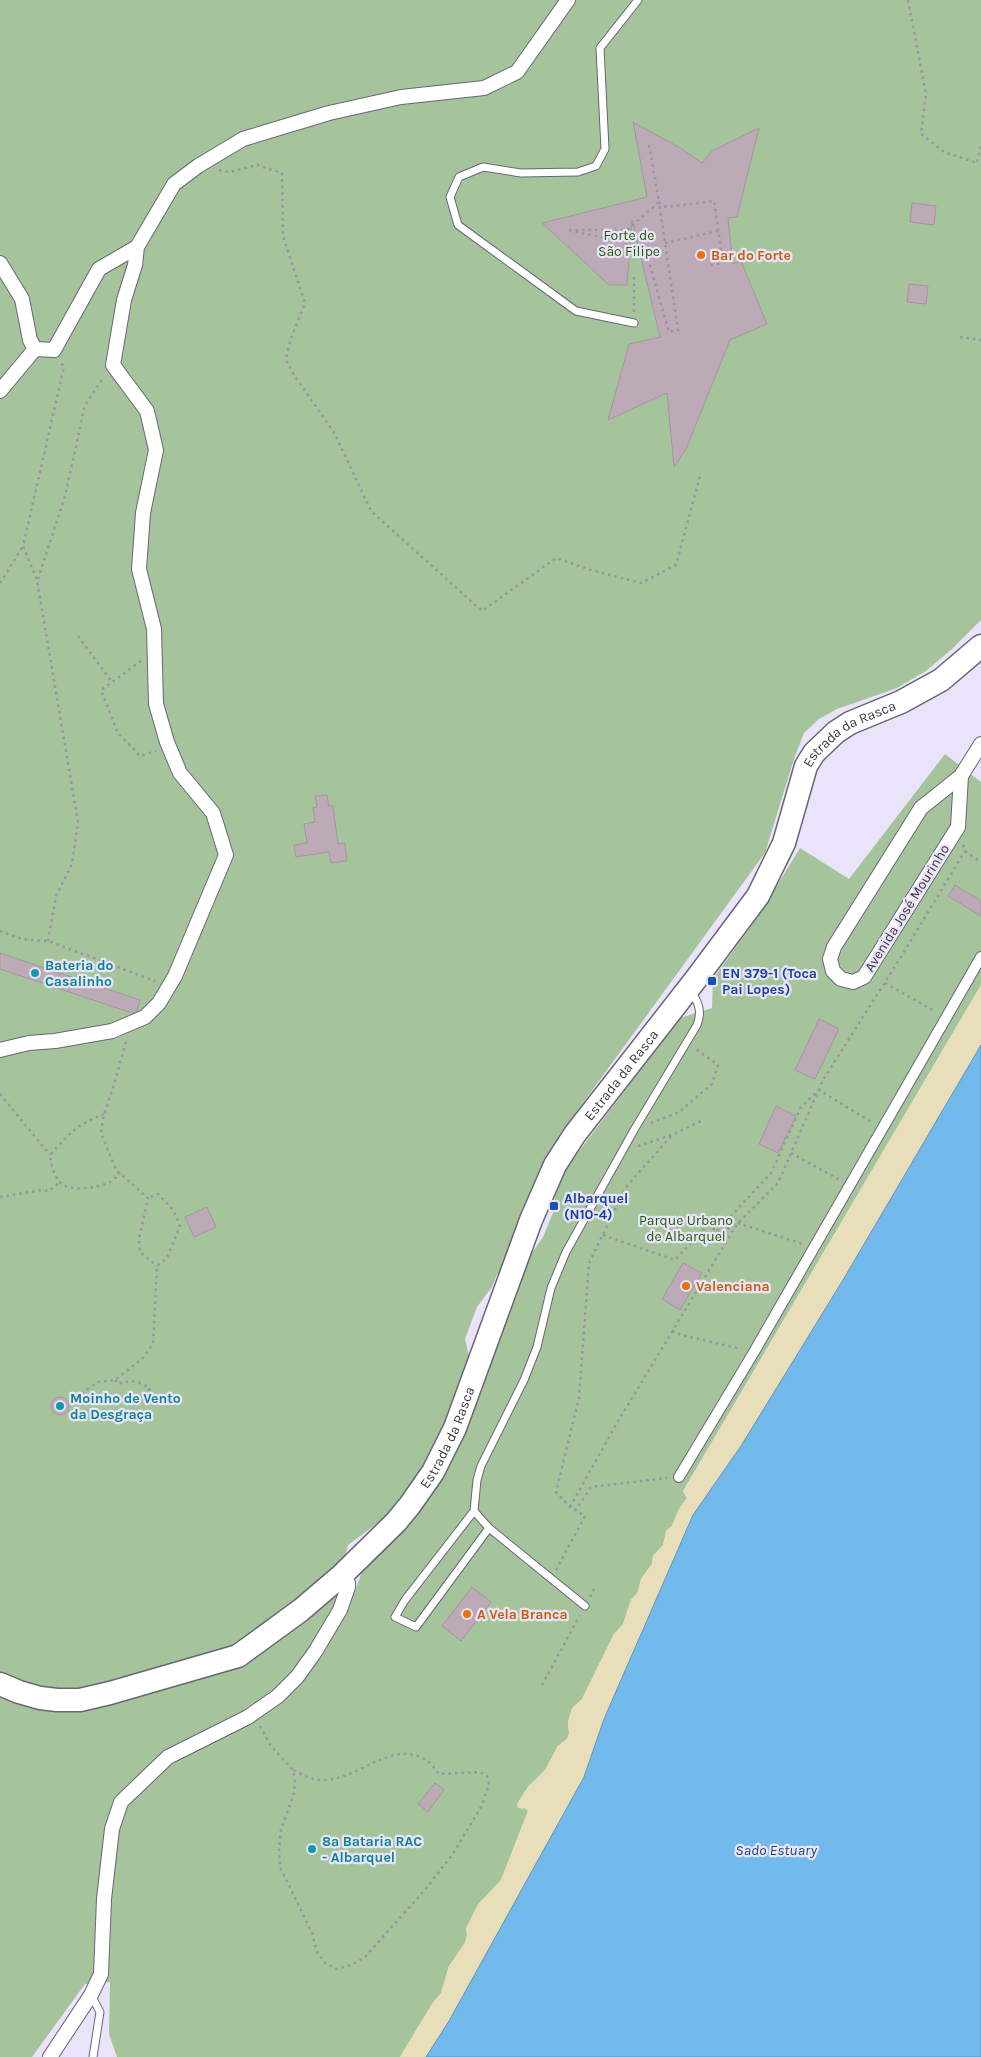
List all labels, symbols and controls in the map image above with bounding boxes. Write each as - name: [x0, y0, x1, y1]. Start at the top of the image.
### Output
- park label: Forte de São Filipe: [598, 227, 660, 260]
- place label: Bar do Forte: [711, 247, 791, 264]
- marker: Bar do Forte: [695, 249, 707, 261]
- street label: Estrada da Rasca: [799, 697, 898, 770]
- street label: Avenida José Mourinho: [861, 841, 953, 975]
- place label: Bateria do Casalinho: [45, 957, 114, 990]
- place label: EN 379-1 (Toca Pai Lopes): [722, 965, 817, 998]
- marker: Bateria do Casalinho: [29, 967, 41, 979]
- marker: EN 379-1 (Toca Pai Lopes): [706, 975, 718, 987]
- street label: Estrada da Rasca: [580, 1026, 662, 1124]
- place label: Albarquel (N10-4): [564, 1190, 628, 1223]
- marker: Albarquel (N10-4): [548, 1200, 560, 1212]
- park label: Parque Urbano de Albarquel: [639, 1212, 733, 1245]
- place label: Valenciana: [696, 1278, 770, 1295]
- marker: Valenciana: [680, 1280, 692, 1292]
- street label: Estrada da Rasca: [416, 1384, 478, 1491]
- place label: Moinho de Vento da Desgraça: [70, 1390, 181, 1423]
- marker: Moinho de Vento da Desgraça: [54, 1400, 66, 1412]
- place label: A Vela Branca: [477, 1606, 568, 1623]
- marker: A Vela Branca: [461, 1608, 473, 1620]
- place label: 8ª Bataria RAC - Albarquel: [322, 1833, 422, 1866]
- water label: Sado Estuary: [735, 1841, 817, 1859]
- marker: 8ª Bataria RAC - Albarquel: [306, 1843, 318, 1855]

